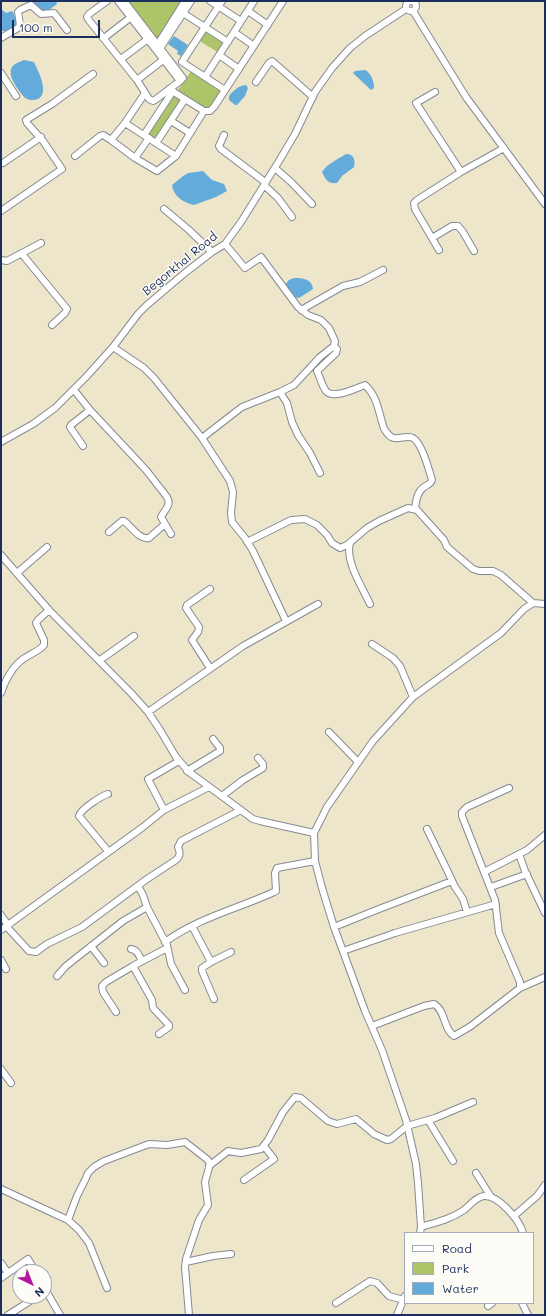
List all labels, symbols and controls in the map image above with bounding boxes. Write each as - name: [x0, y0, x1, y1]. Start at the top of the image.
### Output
- scale bar: [14, 12, 102, 38]
- text: 100 m: [19, 19, 53, 35]
- street label: Begorkhal Road: [140, 229, 220, 299]
- legend: [404, 1232, 534, 1304]
- text: Road: [442, 1240, 472, 1256]
- text: Park: [442, 1260, 469, 1276]
- north arrow: [12, 1264, 52, 1304]
- text: Water: [442, 1280, 479, 1296]
- text: N: [32, 1284, 48, 1301]

